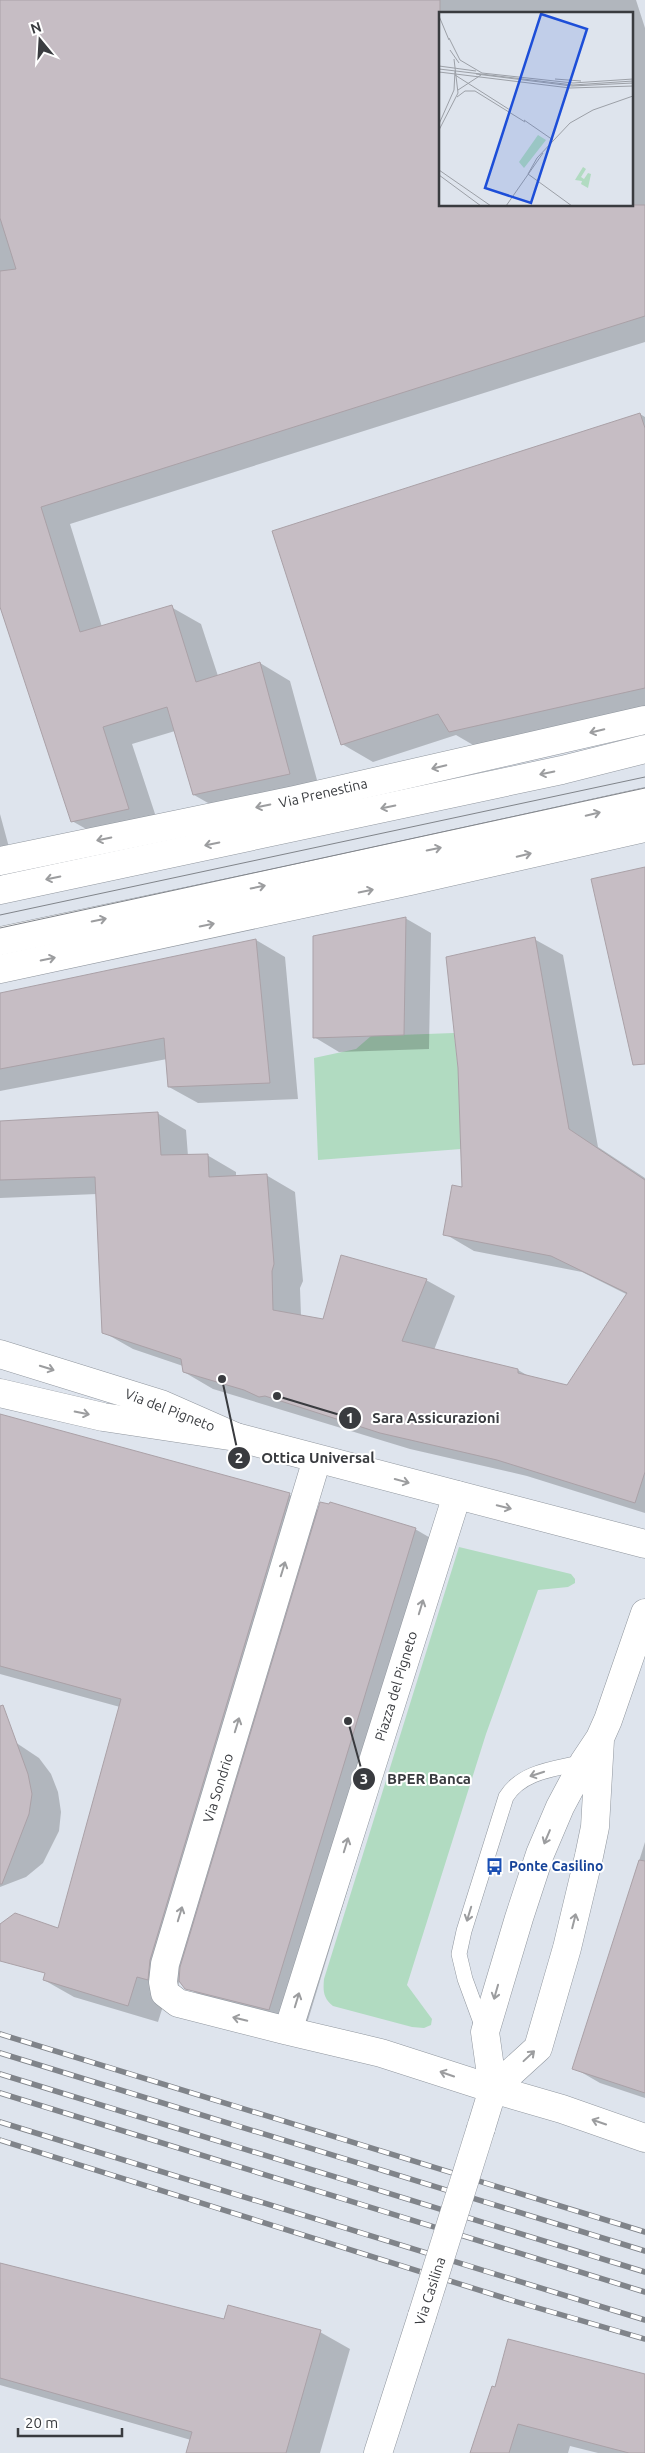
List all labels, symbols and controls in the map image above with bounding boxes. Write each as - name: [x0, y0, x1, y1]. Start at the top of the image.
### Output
- inset map: [439, 12, 632, 206]
- north arrow: [15, 15, 65, 65]
- text: N: [29, 18, 43, 37]
- one-way arrow: [590, 727, 606, 736]
- one-way arrow: [432, 763, 448, 772]
- one-way arrow: [539, 769, 555, 778]
- street label: Via Prenestina: [277, 775, 369, 811]
- one-way arrow: [256, 802, 272, 812]
- one-way arrow: [380, 803, 396, 812]
- one-way arrow: [584, 809, 600, 818]
- one-way arrow: [97, 835, 113, 845]
- one-way arrow: [204, 840, 220, 850]
- one-way arrow: [426, 844, 442, 853]
- one-way arrow: [515, 850, 531, 859]
- one-way arrow: [45, 874, 61, 884]
- one-way arrow: [250, 881, 266, 891]
- one-way arrow: [357, 886, 373, 895]
- one-way arrow: [91, 915, 107, 924]
- one-way arrow: [198, 920, 214, 929]
- one-way arrow: [39, 953, 55, 963]
- one-way arrow: [38, 1364, 54, 1373]
- street label: Via del Pigneto: [123, 1385, 217, 1435]
- callout: Sara Assicurazioni: [337, 1403, 510, 1433]
- one-way arrow: [74, 1409, 90, 1418]
- text: 1: [346, 1409, 354, 1426]
- text: Sara Assicurazioni: [372, 1409, 500, 1426]
- callout: Ottica Universal: [226, 1443, 384, 1473]
- text: 2: [235, 1449, 243, 1466]
- text: Ottica Universal: [261, 1449, 375, 1466]
- one-way arrow: [393, 1477, 409, 1486]
- one-way arrow: [495, 1503, 511, 1512]
- one-way arrow: [279, 1562, 289, 1578]
- one-way arrow: [417, 1599, 427, 1615]
- street label: Piazza del Pigneto: [372, 1629, 420, 1743]
- one-way arrow: [232, 1717, 242, 1733]
- street label: Via Sondrio: [200, 1751, 236, 1825]
- callout: BPER Banca: [352, 1764, 481, 1794]
- text: 3: [360, 1770, 368, 1787]
- text: BPER Banca: [387, 1770, 471, 1787]
- one-way arrow: [529, 1770, 545, 1779]
- one-way arrow: [542, 1829, 551, 1845]
- one-way arrow: [342, 1837, 352, 1853]
- bus stop icon: Ponte Casilino: [485, 1856, 505, 1876]
- place label: Ponte Casilino: [509, 1858, 603, 1874]
- one-way arrow: [176, 1906, 186, 1922]
- one-way arrow: [464, 1906, 473, 1921]
- one-way arrow: [570, 1914, 579, 1930]
- one-way arrow: [491, 1983, 501, 1999]
- one-way arrow: [293, 1992, 303, 2008]
- one-way arrow: [233, 2014, 249, 2023]
- one-way arrow: [523, 2051, 536, 2062]
- one-way arrow: [440, 2069, 456, 2078]
- one-way arrow: [592, 2117, 607, 2126]
- street label: Via Casilina: [411, 2255, 449, 2327]
- scale bar: [18, 2406, 121, 2438]
- text: 20 m: [25, 2414, 58, 2431]

